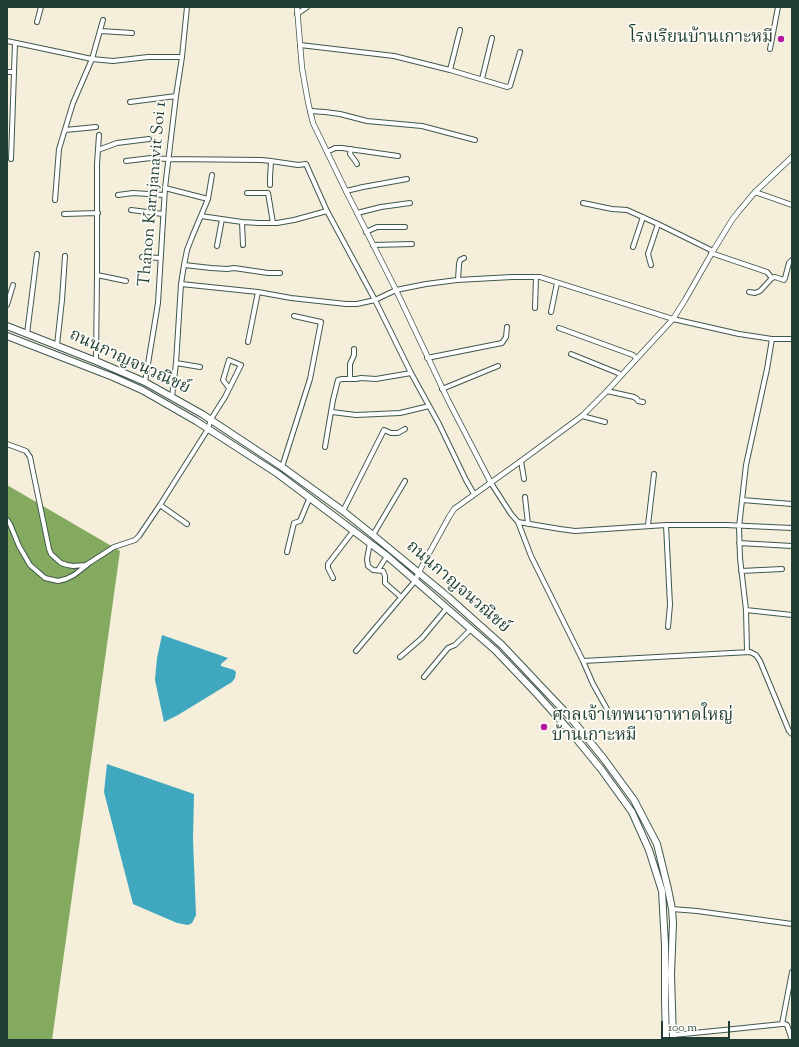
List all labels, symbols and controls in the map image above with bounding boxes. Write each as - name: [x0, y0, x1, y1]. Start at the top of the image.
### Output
- place label: โรงเรียนบ้านเกาะหมี: [629, 29, 773, 49]
- marker: โรงเรียนบ้านเกาะหมี: [776, 34, 786, 44]
- street label: Thanon Karnjanavit Soi 1: [136, 101, 172, 287]
- street label: ถนนกาญจนวณิชย์: [65, 326, 193, 400]
- street label: ถนนกาญจนวณิชย์: [401, 537, 513, 639]
- place label: ศาลเจ้าเทพนาจาหาดใหญ่ บ้านเกาะหมี: [552, 707, 733, 747]
- marker: ศาลเจ้าเทพนาจาหาดใหญ่ บ้านเกาะหมี: [539, 722, 549, 732]
- scale bar: [663, 1013, 732, 1039]
- text: 100 m: [668, 1019, 697, 1037]

